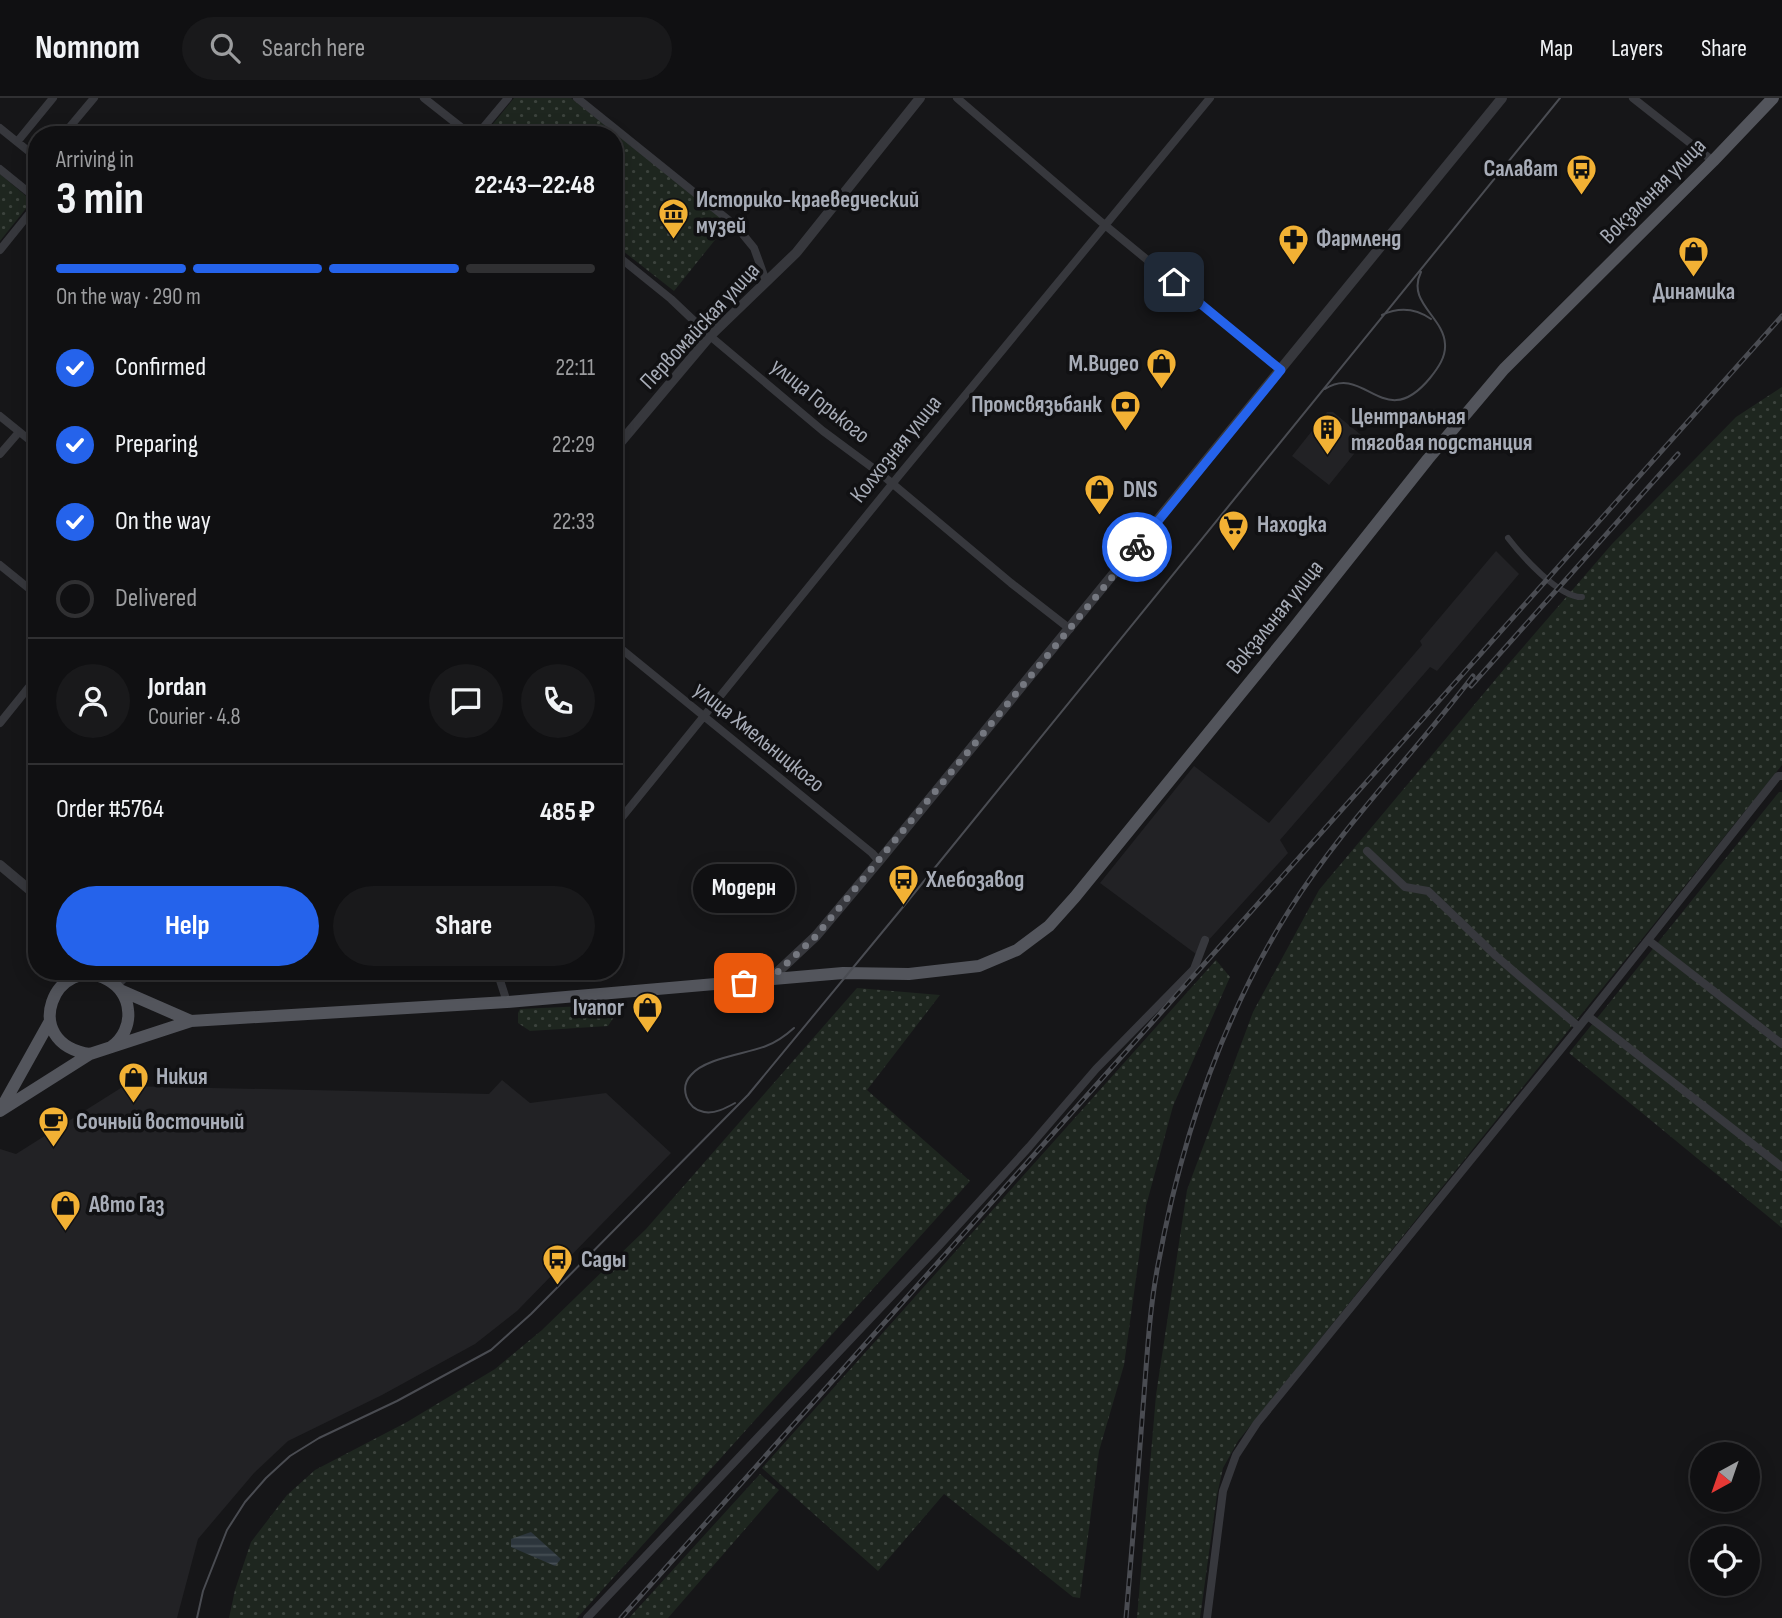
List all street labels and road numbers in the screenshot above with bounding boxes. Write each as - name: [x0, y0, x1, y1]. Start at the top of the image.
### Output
- street label: Вокзальная улица: [1594, 132, 1712, 250]
- street label: Первомайская улица: [634, 257, 766, 395]
- street label: улица Горького: [765, 352, 875, 450]
- street label: Колхозная улица: [844, 390, 948, 508]
- street label: Вокзальная улица: [1221, 554, 1329, 680]
- street label: улица Хмельницкого: [688, 676, 830, 798]

